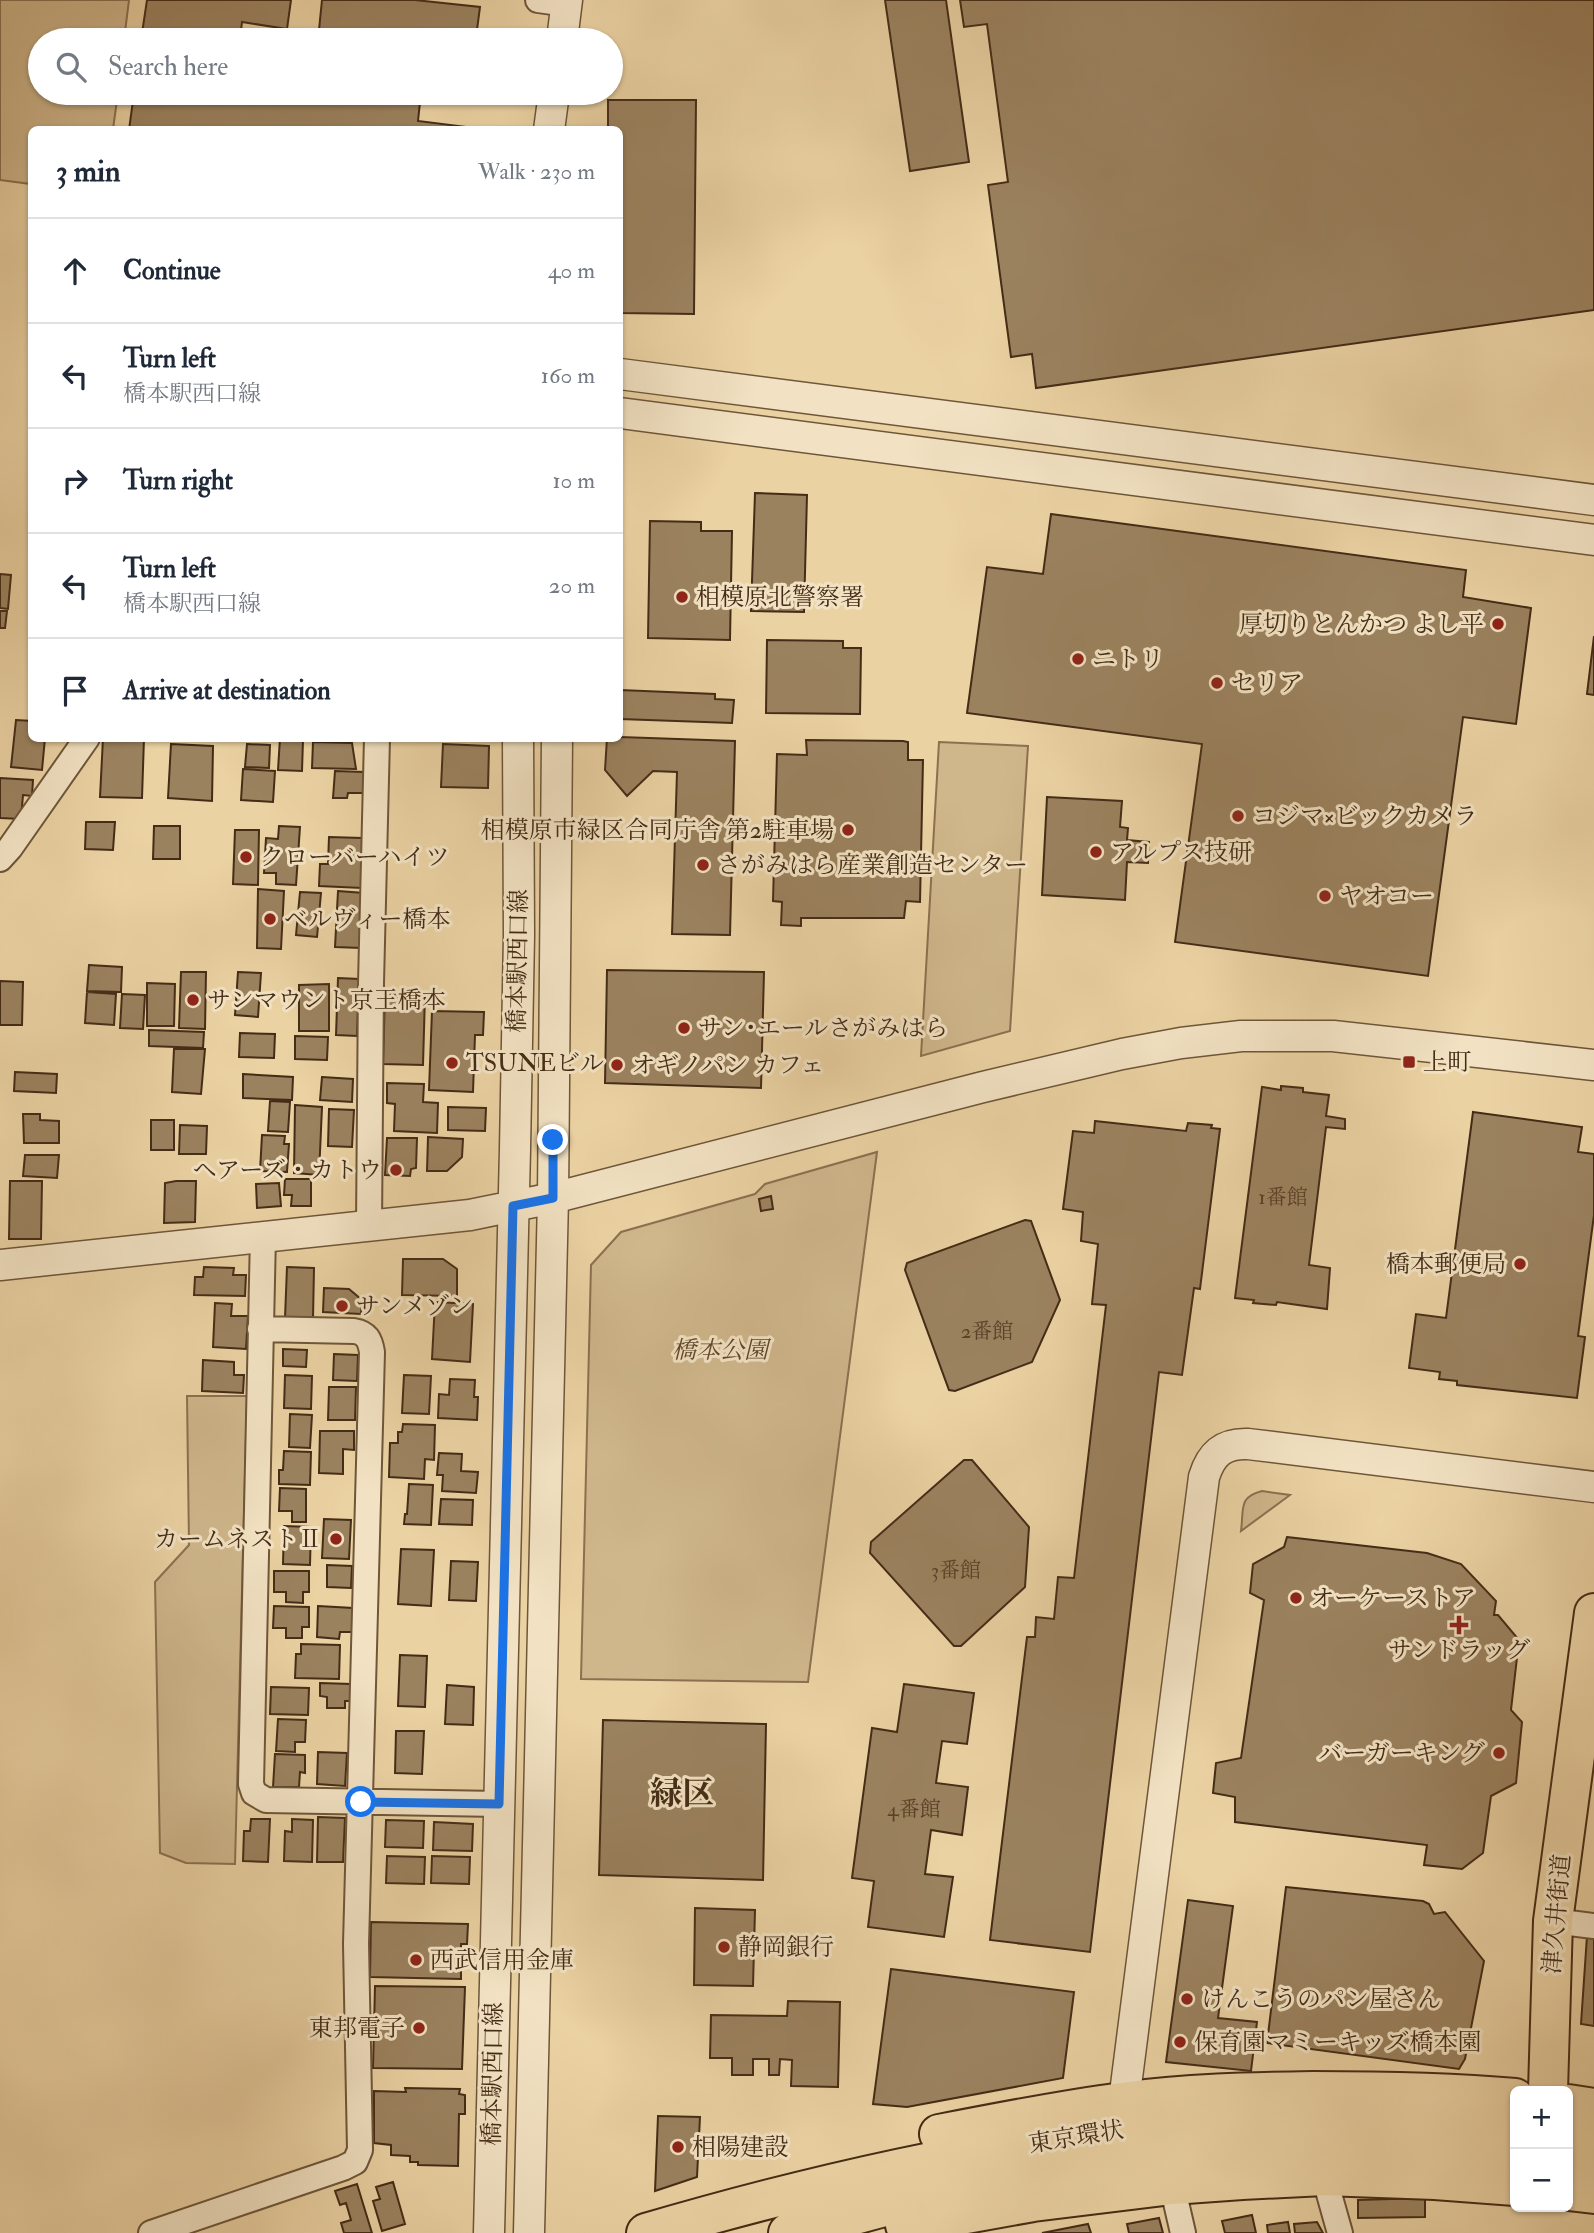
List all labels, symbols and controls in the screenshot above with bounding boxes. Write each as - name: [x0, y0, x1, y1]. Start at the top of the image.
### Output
- search box: [28, 28, 623, 105]
- icon: search: [52, 48, 90, 86]
- text: Search here: [108, 51, 228, 83]
- text: 3 min: [56, 153, 121, 190]
- text: Walk · 230 m: [478, 157, 595, 186]
- icon: ahead: [56, 252, 94, 290]
- text: Continue: [123, 255, 221, 287]
- text: 40 m: [548, 256, 595, 285]
- text: Turn left: [123, 343, 216, 375]
- icon: left: [56, 357, 94, 395]
- text: 160 m: [541, 361, 595, 390]
- text: 橋本駅西口線: [123, 379, 261, 408]
- icon: right: [56, 462, 94, 500]
- text: Turn right: [123, 465, 233, 497]
- text: 10 m: [552, 466, 595, 495]
- text: Turn left: [123, 553, 216, 585]
- icon: left: [56, 567, 94, 605]
- text: 20 m: [549, 571, 595, 600]
- place label: 相模原北警察署: [696, 582, 864, 613]
- text: 橋本駅西口線: [123, 589, 261, 618]
- marker: 相模原北警察署: [674, 589, 690, 605]
- place label: 厚切りとんかつ よし平: [1239, 609, 1484, 640]
- marker: 厚切りとんかつ よし平: [1490, 616, 1506, 632]
- place label: ニトリ: [1092, 644, 1164, 675]
- marker: ニトリ: [1070, 651, 1086, 667]
- place label: セリア: [1231, 668, 1303, 699]
- icon: arrive: [56, 672, 94, 710]
- text: Arrive at destination: [123, 675, 331, 707]
- marker: セリア: [1209, 675, 1225, 691]
- place label: コジマ×ビックカメラ: [1252, 801, 1478, 832]
- marker: コジマ×ビックカメラ: [1230, 808, 1246, 824]
- place label: 相模原市緑区合同庁舎 第2駐車場: [481, 815, 834, 846]
- marker: 相模原市緑区合同庁舎 第2駐車場: [840, 822, 856, 838]
- place label: アルプス技研: [1110, 837, 1252, 868]
- place label: クローバーハイツ: [260, 842, 450, 873]
- marker: アルプス技研: [1088, 844, 1104, 860]
- marker: クローバーハイツ: [238, 849, 254, 865]
- place label: さがみはら産業創造センター: [717, 850, 1028, 881]
- marker: さがみはら産業創造センター: [695, 857, 711, 873]
- place label: ヤオコー: [1339, 881, 1434, 912]
- marker: ヤオコー: [1317, 888, 1333, 904]
- street label: 橋本駅西口線: [501, 889, 535, 1033]
- place label: ベルヴィー橋本: [284, 904, 451, 935]
- marker: ベルヴィー橋本: [262, 911, 278, 927]
- place label: サンマウント京王橋本: [207, 985, 446, 1016]
- marker: サンマウント京王橋本: [185, 992, 201, 1008]
- place label: サン･エールさがみはら: [698, 1013, 948, 1044]
- marker: サン･エールさがみはら: [676, 1020, 692, 1036]
- place label: 上町: [1423, 1047, 1471, 1078]
- place label: TSUNEビル: [466, 1048, 604, 1079]
- place label: オギノパン カフェ: [631, 1050, 824, 1081]
- marker: 上町: [1401, 1054, 1417, 1070]
- marker: TSUNEビル: [444, 1055, 460, 1071]
- marker: オギノパン カフェ: [609, 1057, 625, 1073]
- route end: [537, 1124, 568, 1155]
- place label: ヘアーズ・カトウ: [193, 1155, 382, 1186]
- marker: ヘアーズ・カトウ: [388, 1162, 404, 1178]
- house number: 1番館: [1258, 1184, 1308, 1211]
- place label: 橋本郵便局: [1386, 1249, 1506, 1280]
- marker: 橋本郵便局: [1512, 1256, 1528, 1272]
- place label: サンメゾン: [356, 1291, 473, 1322]
- marker: サンメゾン: [334, 1298, 350, 1314]
- house number: 2番館: [961, 1318, 1013, 1345]
- park label: 橋本公園: [672, 1335, 772, 1366]
- place label: カームネストⅡ: [154, 1524, 322, 1555]
- marker: カームネストⅡ: [328, 1531, 344, 1547]
- house number: 3番館: [931, 1557, 981, 1584]
- place label: オーケーストア: [1310, 1583, 1476, 1614]
- marker: オーケーストア: [1288, 1590, 1304, 1606]
- marker: サンドラッグ: [1451, 1617, 1467, 1633]
- place label: サンドラッグ: [1388, 1635, 1530, 1666]
- place label: バーガーキング: [1318, 1738, 1485, 1769]
- marker: バーガーキング: [1491, 1745, 1507, 1761]
- district label: 緑区: [650, 1774, 714, 1814]
- route start: [345, 1786, 376, 1817]
- house number: 4番館: [887, 1796, 941, 1823]
- street label: 津久井街道: [1536, 1853, 1578, 1975]
- place label: 静岡銀行: [738, 1932, 834, 1963]
- marker: 静岡銀行: [716, 1939, 732, 1955]
- place label: 西武信用金庫: [430, 1945, 574, 1976]
- marker: 西武信用金庫: [408, 1952, 424, 1968]
- place label: けんこうのパン屋さん: [1201, 1984, 1441, 2015]
- marker: けんこうのパン屋さん: [1179, 1991, 1195, 2007]
- street label: 橋本駅西口線: [476, 2002, 510, 2146]
- place label: 東邦電子: [309, 2013, 405, 2044]
- marker: 東邦電子: [411, 2020, 427, 2036]
- place label: 保育園マミーキッズ橋本園: [1194, 2027, 1482, 2058]
- marker: 保育園マミーキッズ橋本園: [1172, 2034, 1188, 2050]
- map controls: [1510, 2086, 1573, 2212]
- button: +: [1510, 2086, 1573, 2149]
- street label: 東京環状: [1026, 2114, 1126, 2160]
- place label: 相陽建設: [692, 2132, 788, 2163]
- marker: 相陽建設: [670, 2139, 686, 2155]
- button: −: [1510, 2149, 1573, 2212]

